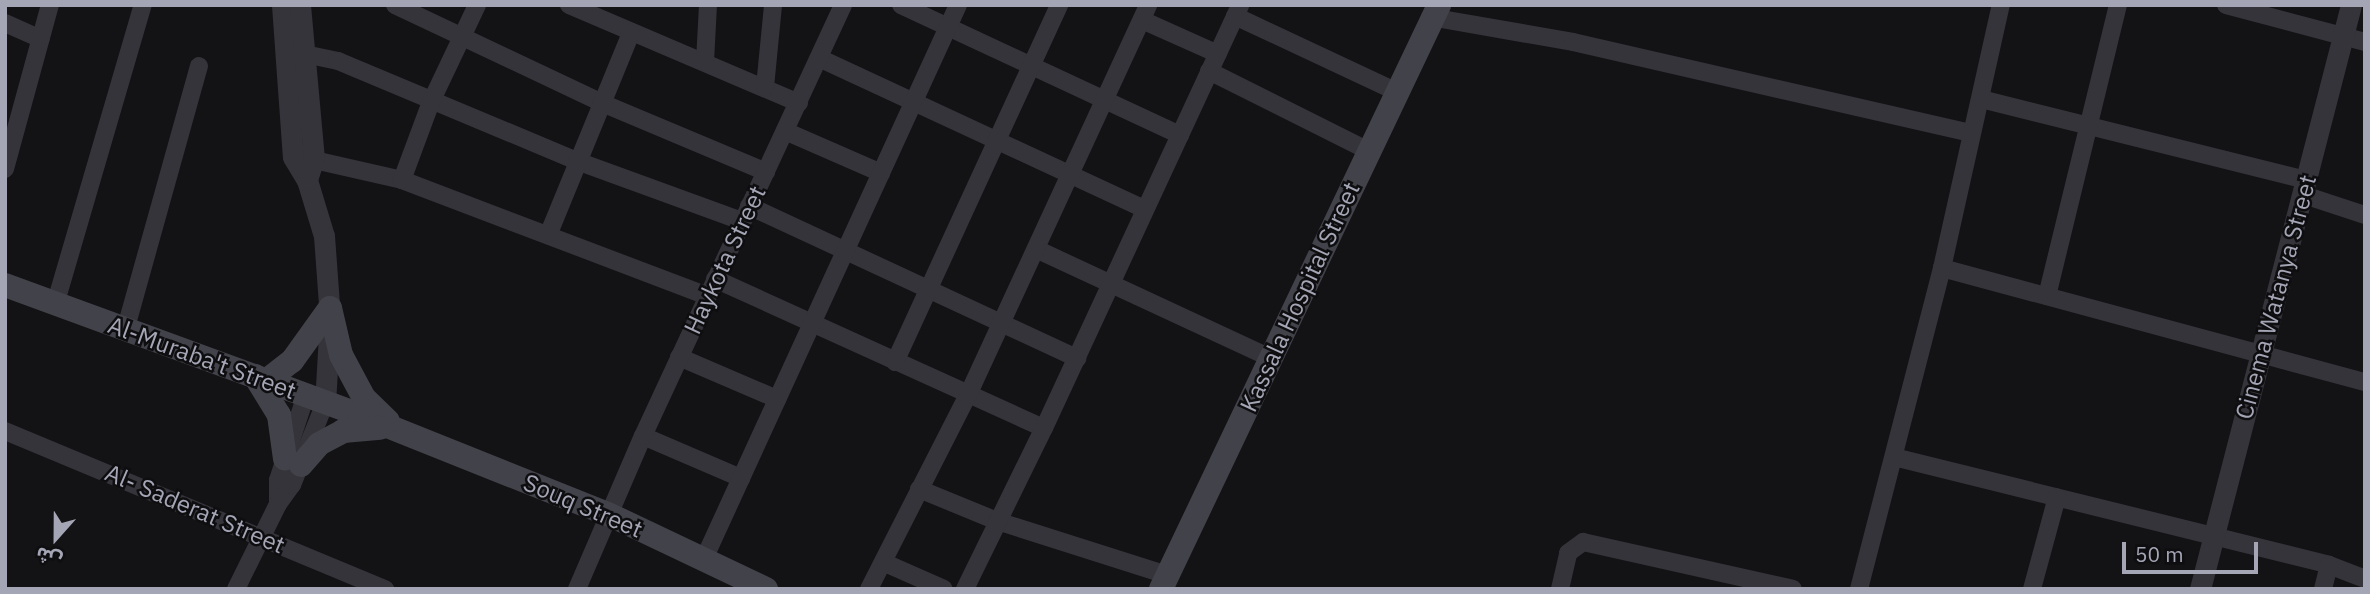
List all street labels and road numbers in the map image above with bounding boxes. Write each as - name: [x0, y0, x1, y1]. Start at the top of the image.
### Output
- street label: Cinema Watanya Street: [2230, 172, 2322, 422]
- street label: Kassala Hospital Street: [1234, 178, 1366, 416]
- street label: Haykota Street: [678, 181, 772, 339]
- street label: Al-Muraba't Street: [104, 311, 300, 405]
- street label: Al- Saderat Street: [101, 458, 289, 560]
- street label: Souq Street: [519, 468, 647, 544]

